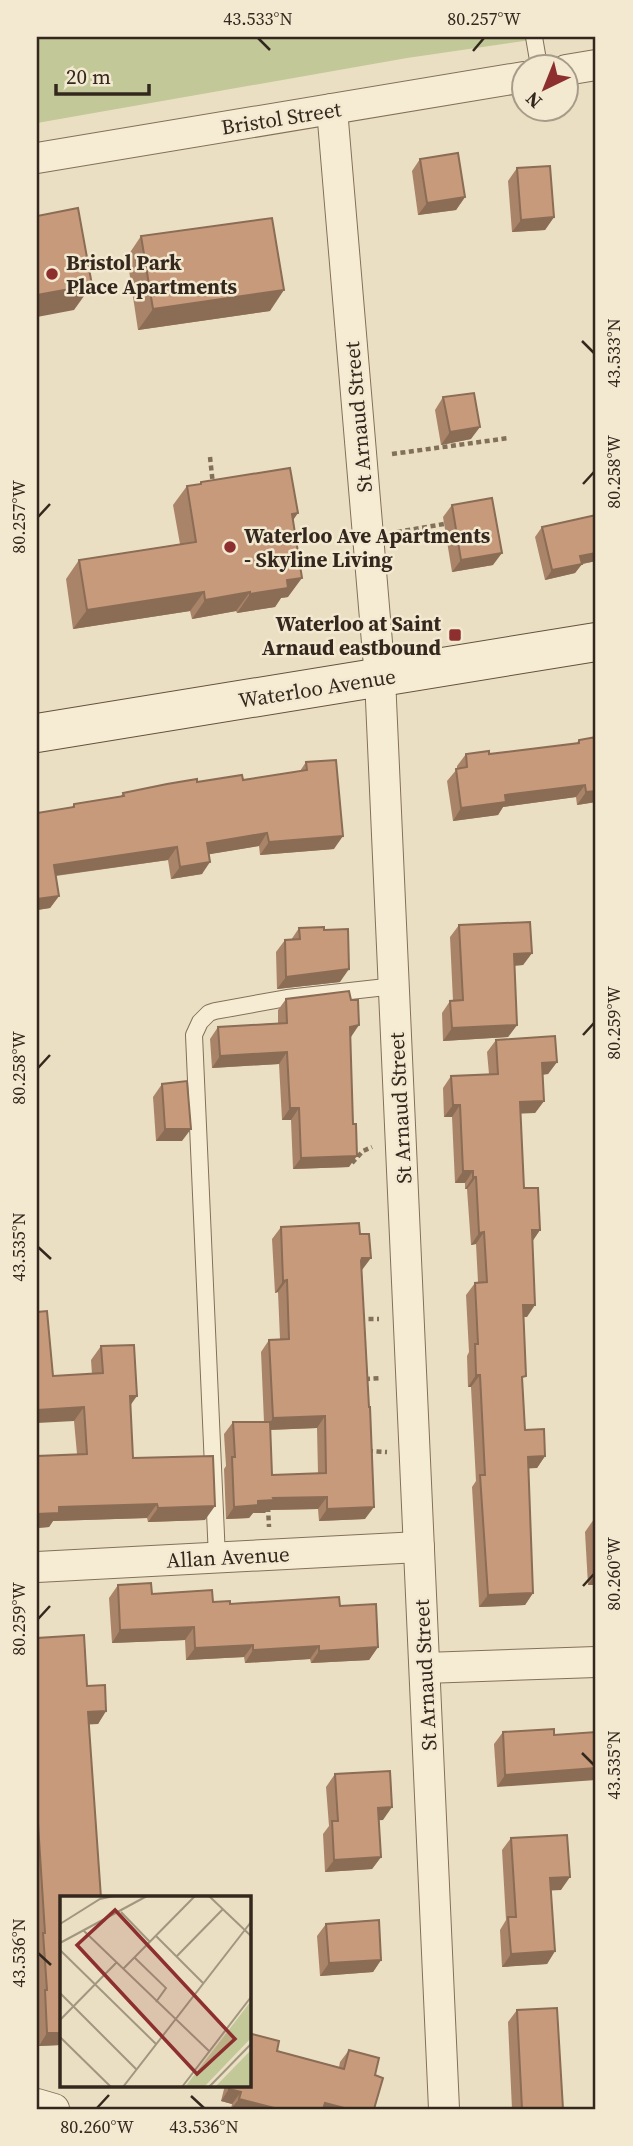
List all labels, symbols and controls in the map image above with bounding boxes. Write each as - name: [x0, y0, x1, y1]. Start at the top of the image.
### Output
- text: 43.533°N: [223, 6, 293, 31]
- text: 80.257°W: [447, 6, 521, 31]
- scale bar: [56, 52, 149, 96]
- north arrow: [510, 52, 580, 122]
- text: 20 m: [66, 62, 111, 91]
- text: N: [519, 86, 547, 115]
- street label: Bristol Street: [219, 94, 343, 142]
- place label: Bristol Park Place Apartments: [66, 248, 238, 301]
- marker: Bristol Park Place Apartments: [44, 266, 60, 282]
- text: 43.533°N: [601, 318, 626, 388]
- street label: St Arnaud Street: [337, 340, 379, 494]
- text: 80.258°W: [601, 435, 626, 509]
- text: 80.257°W: [6, 480, 31, 554]
- place label: Waterloo Ave Apartments - Skyline Living: [244, 521, 491, 574]
- marker: Waterloo Ave Apartments - Skyline Living: [222, 539, 238, 555]
- place label: Waterloo at Saint Arnaud eastbound: [262, 609, 442, 662]
- marker: Waterloo at Saint Arnaud eastbound: [447, 627, 463, 643]
- street label: Waterloo Avenue: [236, 661, 398, 715]
- text: 80.259°W: [601, 986, 626, 1060]
- text: 80.258°W: [6, 1031, 31, 1105]
- street label: St Arnaud Street: [382, 1031, 418, 1184]
- text: 43.535°N: [6, 1212, 31, 1282]
- text: 80.260°W: [601, 1537, 626, 1611]
- street label: Allan Avenue: [166, 1539, 290, 1575]
- text: 80.259°W: [6, 1582, 31, 1656]
- street label: St Arnaud Street: [407, 1598, 443, 1751]
- text: 43.535°N: [601, 1730, 626, 1800]
- inset map: [60, 1896, 250, 2086]
- text: 43.536°N: [6, 1918, 31, 1988]
- text: 80.260°W: [60, 2114, 134, 2139]
- text: 43.536°N: [169, 2114, 239, 2139]

